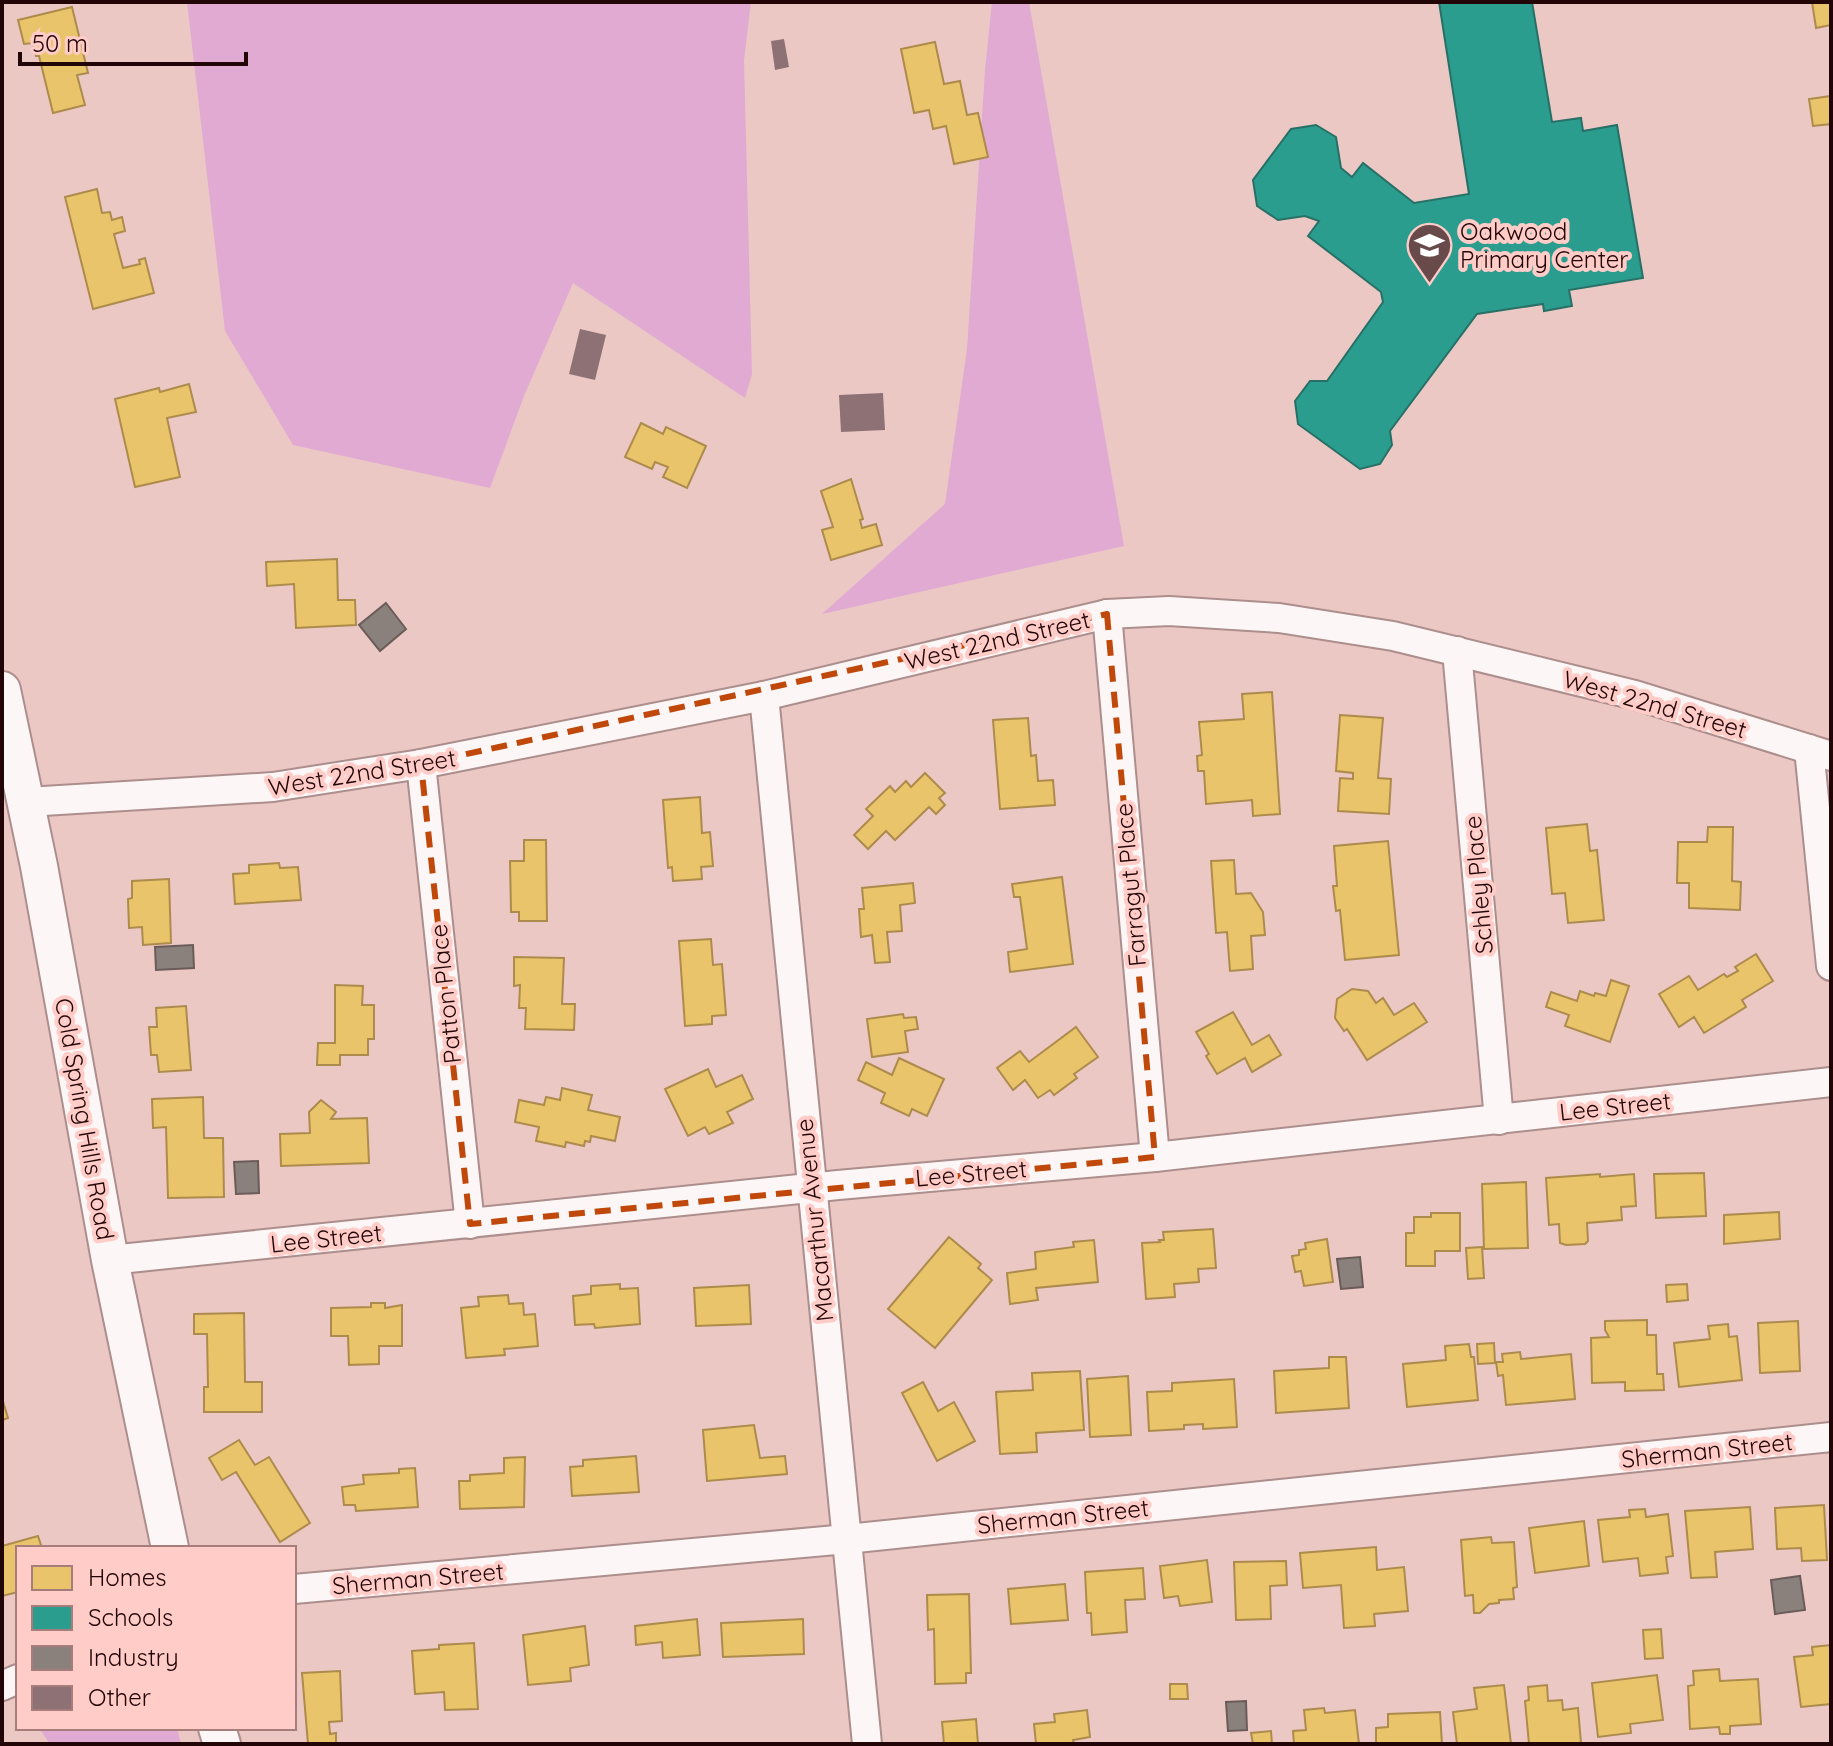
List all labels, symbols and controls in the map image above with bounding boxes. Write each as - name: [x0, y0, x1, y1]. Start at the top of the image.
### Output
- scale bar: [20, 16, 246, 66]
- text: 50 m: [32, 28, 88, 58]
- place label: Oakwood Primary Center: [1460, 216, 1628, 274]
- school or university icon: Oakwood Primary Center: [1405, 221, 1453, 284]
- street label: West 22nd Street: [901, 604, 1093, 676]
- street label: West 22nd Street: [1560, 663, 1750, 745]
- street label: West 22nd Street: [266, 742, 458, 802]
- street label: Farragut Place: [1108, 802, 1152, 968]
- street label: Schley Place: [1457, 815, 1499, 955]
- street label: Patton Place: [423, 923, 467, 1065]
- street label: Cold Spring Hills Road: [49, 996, 121, 1242]
- street label: Lee Street: [1558, 1085, 1672, 1127]
- street label: Macarthur Avenue: [788, 1117, 840, 1323]
- street label: Lee Street: [914, 1153, 1028, 1193]
- street label: Lee Street: [269, 1217, 383, 1259]
- street label: Sherman Street: [1620, 1426, 1794, 1474]
- street label: Sherman Street: [976, 1492, 1150, 1540]
- legend: [16, 1546, 296, 1730]
- street label: Sherman Street: [331, 1556, 505, 1600]
- text: Homes: [88, 1562, 166, 1592]
- text: Schools: [88, 1602, 173, 1632]
- text: Industry: [88, 1642, 179, 1672]
- text: Other: [88, 1682, 151, 1712]

